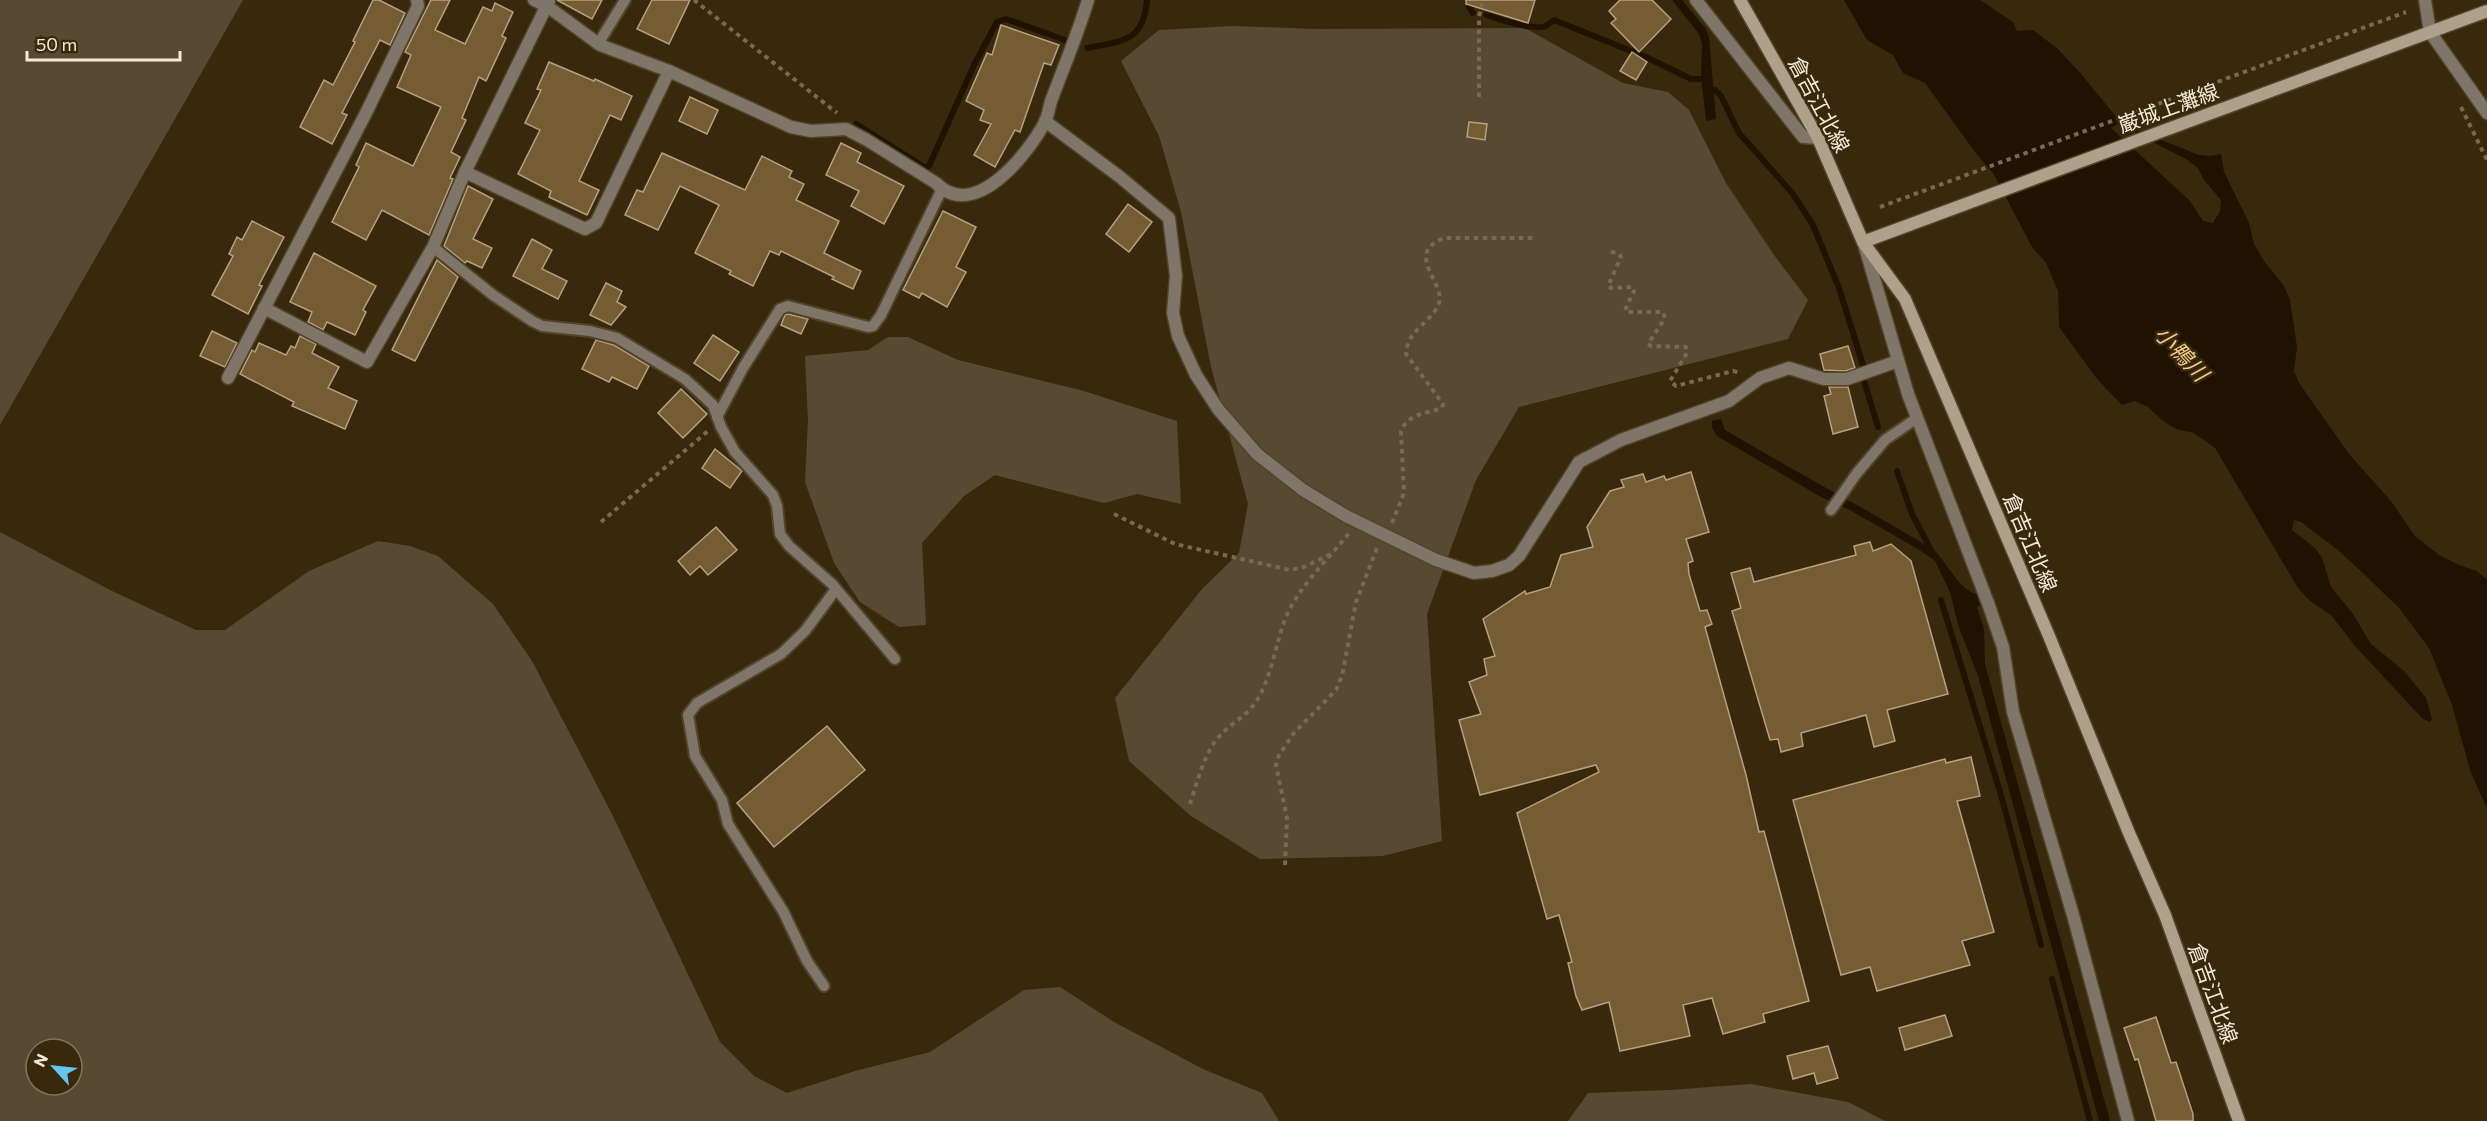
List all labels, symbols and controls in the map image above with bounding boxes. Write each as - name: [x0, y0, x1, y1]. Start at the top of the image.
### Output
- scale bar: [27, 24, 180, 62]
- text: 50 m: [36, 33, 77, 55]
- street label: 倉吉江北線: [1784, 52, 1856, 156]
- street label: 巌城上灘線: [2114, 77, 2222, 137]
- water label: 小鴨川: [2150, 320, 2216, 388]
- street label: 倉吉江北線: [1999, 489, 2063, 595]
- street label: 倉吉江北線: [2184, 939, 2244, 1047]
- north arrow: [24, 1037, 84, 1097]
- text: N: [29, 1050, 51, 1070]

